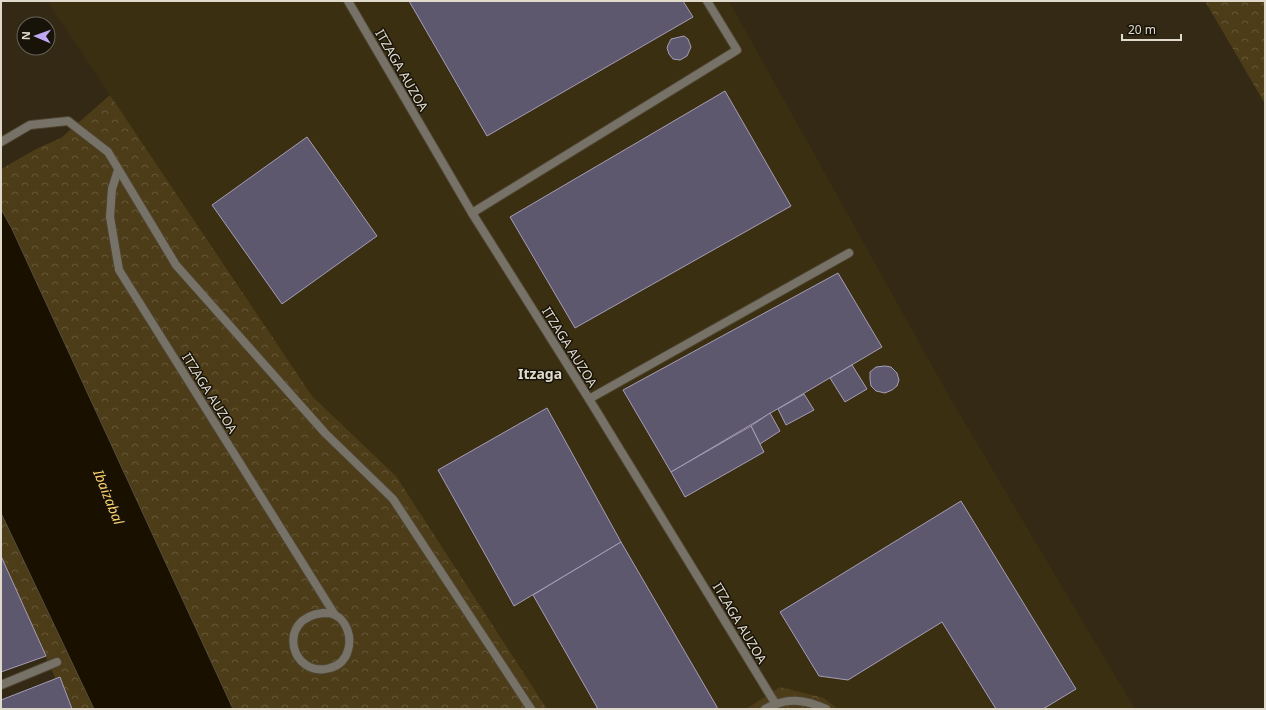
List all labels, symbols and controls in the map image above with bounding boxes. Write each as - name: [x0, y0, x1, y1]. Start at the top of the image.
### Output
- north arrow: [16, 16, 56, 56]
- scale bar: [1122, 16, 1181, 42]
- text: 20 m: [1128, 21, 1156, 38]
- street label: ITZAGA AUZOA: [371, 26, 433, 115]
- text: N: [18, 31, 33, 40]
- street label: ITZAGA AUZOA: [538, 303, 602, 391]
- street label: ITZAGA AUZOA: [178, 349, 242, 437]
- district label: Itzaga: [518, 364, 562, 383]
- water label: Ibaizabal: [89, 466, 129, 528]
- street label: ITZAGA AUZOA: [709, 579, 772, 667]

